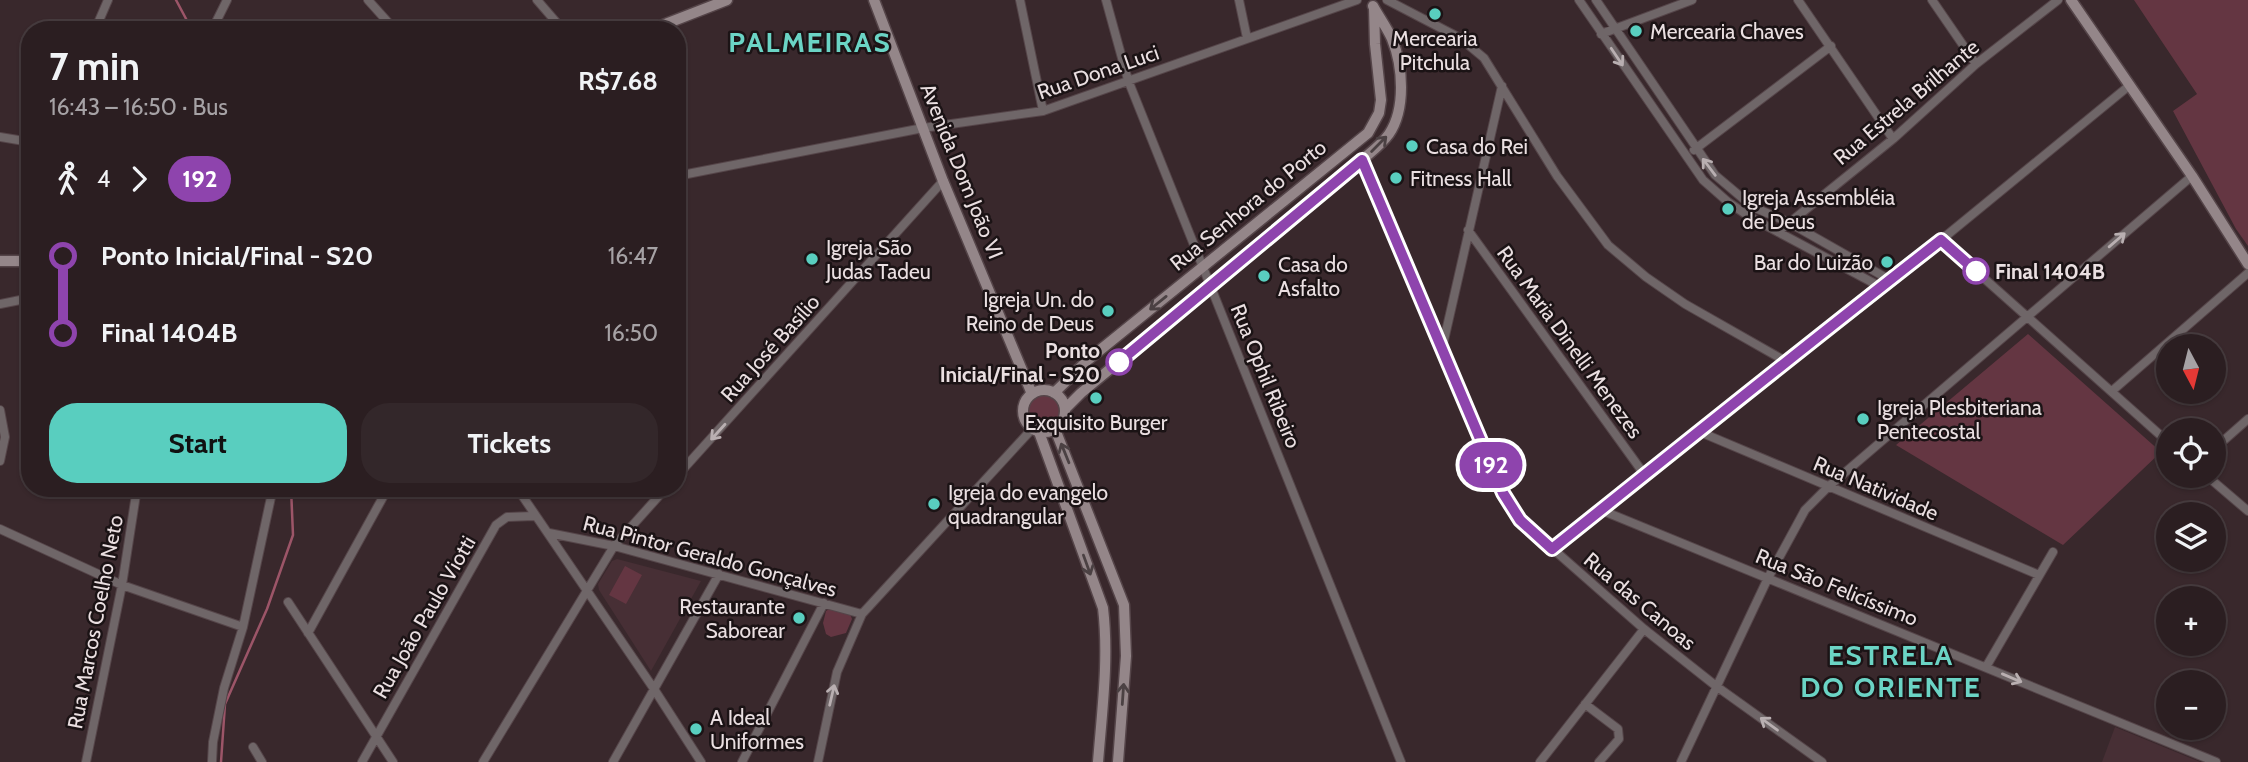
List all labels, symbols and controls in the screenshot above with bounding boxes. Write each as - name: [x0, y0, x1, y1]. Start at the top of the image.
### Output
- marker: Mercearia Pitchula: [1427, 6, 1443, 22]
- place label: Mercearia Chaves: [1650, 19, 1804, 44]
- marker: Mercearia Chaves: [1628, 23, 1644, 39]
- district label: PALMEIRAS: [728, 25, 892, 59]
- place label: Mercearia Pitchula: [1392, 26, 1478, 75]
- street label: Rua Estrela Brilhante: [1828, 34, 1984, 170]
- street label: Rua Dona Luci: [1034, 40, 1162, 104]
- text: 7 min: [49, 43, 140, 90]
- one-way arrow: [1610, 47, 1624, 66]
- text: R$7.68: [578, 65, 658, 97]
- street label: Avenida Dom João VI: [915, 80, 1009, 262]
- text: 16:43 – 16:50 · Bus: [49, 93, 228, 121]
- street label: Rua Senhora do Porto: [1165, 134, 1331, 276]
- place label: Casa do Rei: [1426, 134, 1528, 159]
- one-way arrow: [1370, 135, 1387, 152]
- marker: Casa do Rei: [1404, 138, 1420, 154]
- one-way arrow: [1702, 158, 1717, 177]
- icon: walk: [49, 160, 87, 198]
- icon: forward: [120, 160, 158, 198]
- text: 192: [182, 164, 217, 193]
- text: 4: [97, 165, 110, 193]
- place label: Fitness Hall: [1410, 166, 1512, 191]
- marker: Fitness Hall: [1388, 170, 1404, 186]
- place label: Igreja Assembléia de Deus: [1742, 185, 1895, 234]
- marker: Igreja Assembléia de Deus: [1720, 201, 1736, 217]
- one-way arrow: [2108, 232, 2126, 248]
- place label: Igreja São Judas Tadeu: [825, 235, 931, 284]
- text: Ponto Inicial/Final - S20: [101, 240, 373, 272]
- street label: Rua Maria Dinelli Menezes: [1492, 241, 1648, 443]
- text: 16:47: [608, 242, 658, 270]
- place label: Bar do Luizão: [1754, 250, 1873, 275]
- marker: Igreja São Judas Tadeu: [804, 251, 820, 267]
- place label: Casa do Asfalto: [1278, 252, 1348, 301]
- marker: Bar do Luizão: [1879, 254, 1895, 270]
- marker: Final 1404B: [1963, 258, 1989, 284]
- place label: Final 1404B: [1995, 259, 2105, 284]
- marker: Casa do Asfalto: [1256, 268, 1272, 284]
- place label: Igreja Un. do Reino de Deus: [966, 287, 1094, 336]
- street label: Rua José Basílio: [715, 289, 825, 407]
- one-way arrow: [1149, 295, 1167, 311]
- street label: Rua Ophil Ribeiro: [1226, 300, 1306, 452]
- marker: Igreja Un. do Reino de Deus: [1100, 303, 1116, 319]
- text: Final 1404B: [101, 317, 237, 349]
- text: 16:50: [604, 319, 658, 347]
- north arrow: [2156, 334, 2226, 404]
- map controls: [2156, 334, 2226, 740]
- place label: Ponto Inicial/Final - S20: [940, 338, 1100, 387]
- marker: Ponto Inicial/Final - S20: [1106, 349, 1132, 375]
- marker: Exquisito Burger: [1088, 390, 1104, 406]
- place label: Igreja Plesbiteriana Pentecostal: [1877, 395, 2042, 444]
- button: Start: [49, 403, 347, 483]
- button: Tickets: [361, 403, 658, 483]
- place label: Exquisito Burger: [1025, 410, 1168, 435]
- marker: Igreja Plesbiteriana Pentecostal: [1855, 411, 1871, 427]
- button: locate: [2156, 418, 2226, 488]
- one-way arrow: [709, 423, 726, 440]
- line badge: 192: [1451, 442, 1531, 488]
- one-way arrow: [1058, 443, 1071, 464]
- text: 192: [1473, 450, 1509, 479]
- street label: Rua Natividade: [1810, 450, 1942, 526]
- place label: Igreja do evangelo quadrangular: [948, 480, 1108, 529]
- marker: Igreja do evangelo quadrangular: [926, 496, 942, 512]
- button: layers: [2156, 502, 2226, 572]
- street label: Rua Pintor Geraldo Gonçalves: [580, 510, 840, 602]
- street label: Rua Marcos Coelho Neto: [62, 513, 128, 731]
- street label: Rua João Paulo Viotti: [367, 531, 481, 703]
- street label: Rua São Felicíssimo: [1752, 543, 1922, 631]
- street label: Rua das Canoas: [1579, 547, 1701, 655]
- one-way arrow: [1082, 554, 1094, 576]
- button: +: [2156, 586, 2226, 656]
- place label: Restaurante Saborear: [679, 594, 785, 643]
- marker: Restaurante Saborear: [791, 610, 807, 626]
- district label: ESTRELA DO ORIENTE: [1800, 638, 1982, 704]
- button: −: [2156, 670, 2226, 740]
- one-way arrow: [2001, 672, 2023, 685]
- one-way arrow: [1117, 683, 1130, 706]
- one-way arrow: [825, 684, 839, 707]
- place label: A Ideal Uniformes: [710, 705, 804, 754]
- one-way arrow: [1760, 717, 1779, 731]
- marker: A Ideal Uniformes: [688, 721, 704, 737]

